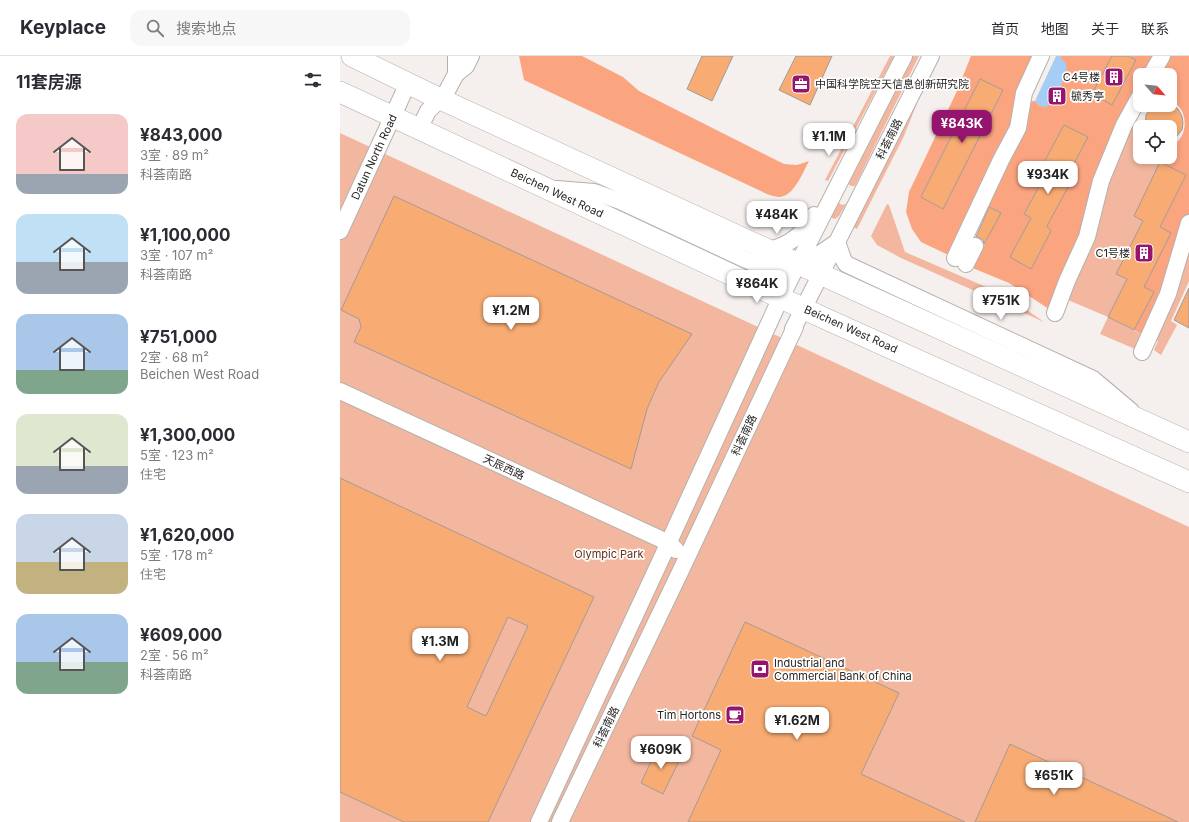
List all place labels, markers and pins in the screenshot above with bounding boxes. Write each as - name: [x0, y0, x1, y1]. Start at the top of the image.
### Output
- building icon: C4号楼: [1103, 66, 1125, 88]
- place label: C4号楼: [1063, 70, 1100, 84]
- office icon: 中国科学院空天信息创新研究院: [790, 73, 812, 95]
- place label: 中国科学院空天信息创新研究院: [815, 77, 969, 91]
- building icon: 毓秀亭: [1046, 85, 1068, 107]
- place label: 毓秀亭: [1071, 89, 1104, 103]
- pin: ¥843K: [934, 110, 990, 144]
- pin: ¥1.1M: [801, 123, 857, 157]
- pin: ¥934K: [1020, 161, 1076, 195]
- pin: ¥484K: [749, 201, 805, 235]
- building icon: C1号楼: [1133, 242, 1155, 264]
- place label: C1号楼: [1095, 246, 1130, 260]
- pin: ¥864K: [729, 270, 785, 304]
- pin: ¥751K: [973, 287, 1029, 321]
- pin: ¥1.2M: [483, 297, 539, 331]
- pin: ¥1.3M: [412, 628, 468, 662]
- place label: Industrial and Commercial Bank of China: [774, 656, 912, 683]
- bank icon: Industrial and Commercial Bank of China: [749, 658, 771, 680]
- cafe icon: Tim Hortons: [724, 704, 746, 726]
- pin: ¥1.62M: [764, 707, 830, 741]
- place label: Tim Hortons: [657, 708, 721, 722]
- pin: ¥609K: [633, 736, 689, 770]
- pin: ¥651K: [1026, 762, 1082, 796]

